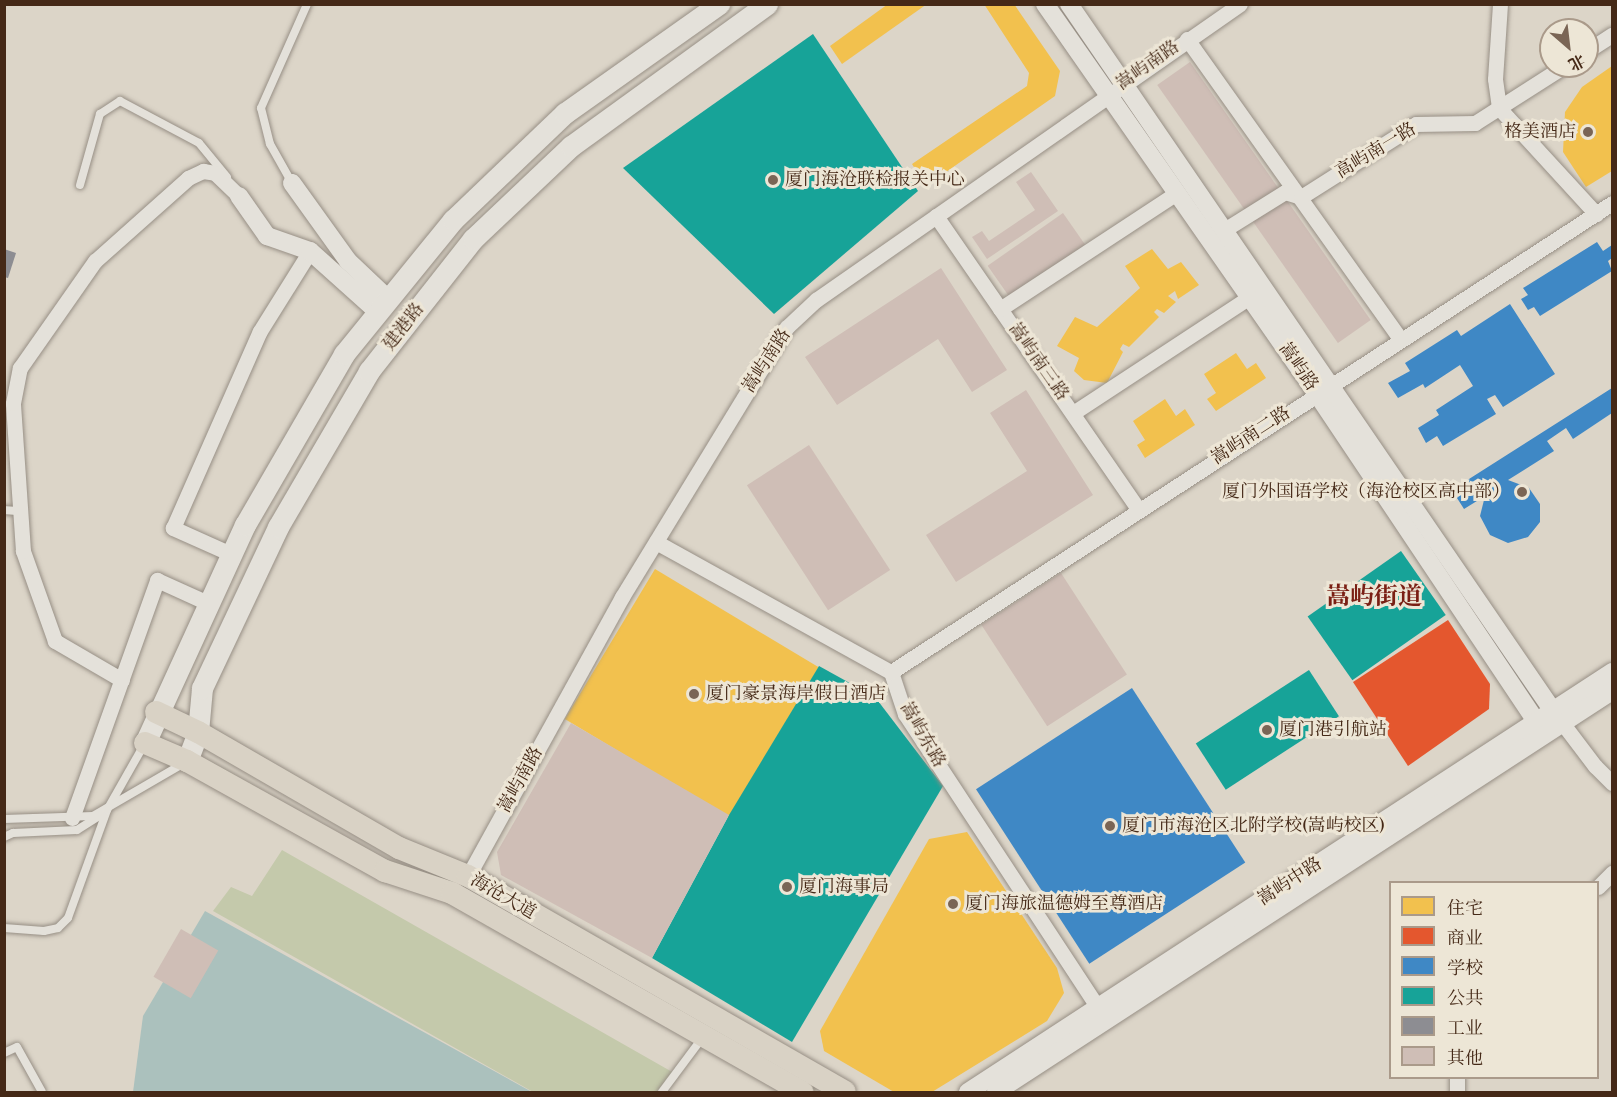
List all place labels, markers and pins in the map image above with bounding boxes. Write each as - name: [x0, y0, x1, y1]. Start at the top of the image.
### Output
- place label: 格美酒店: [1504, 121, 1576, 143]
- marker: 格美酒店: [1581, 125, 1595, 139]
- place label: 厦门海沧联检报关中心: [785, 169, 965, 191]
- marker: 厦门海沧联检报关中心: [766, 173, 780, 187]
- place label: 厦门外国语学校（海沧校区高中部）: [1222, 481, 1510, 503]
- marker: 厦门外国语学校（海沧校区高中部）: [1515, 485, 1529, 499]
- place label: 厦门豪景海岸假日酒店: [706, 683, 886, 705]
- marker: 厦门豪景海岸假日酒店: [687, 687, 701, 701]
- place label: 厦门港引航站: [1279, 719, 1387, 741]
- marker: 厦门港引航站: [1260, 723, 1274, 737]
- place label: 厦门市海沧区北附学校(嵩屿校区): [1122, 815, 1385, 837]
- marker: 厦门市海沧区北附学校(嵩屿校区): [1103, 819, 1117, 833]
- place label: 厦门海事局: [799, 876, 889, 898]
- marker: 厦门海事局: [780, 880, 794, 894]
- place label: 厦门海旅温德姆至尊酒店: [965, 893, 1163, 915]
- marker: 厦门海旅温德姆至尊酒店: [946, 897, 960, 911]

